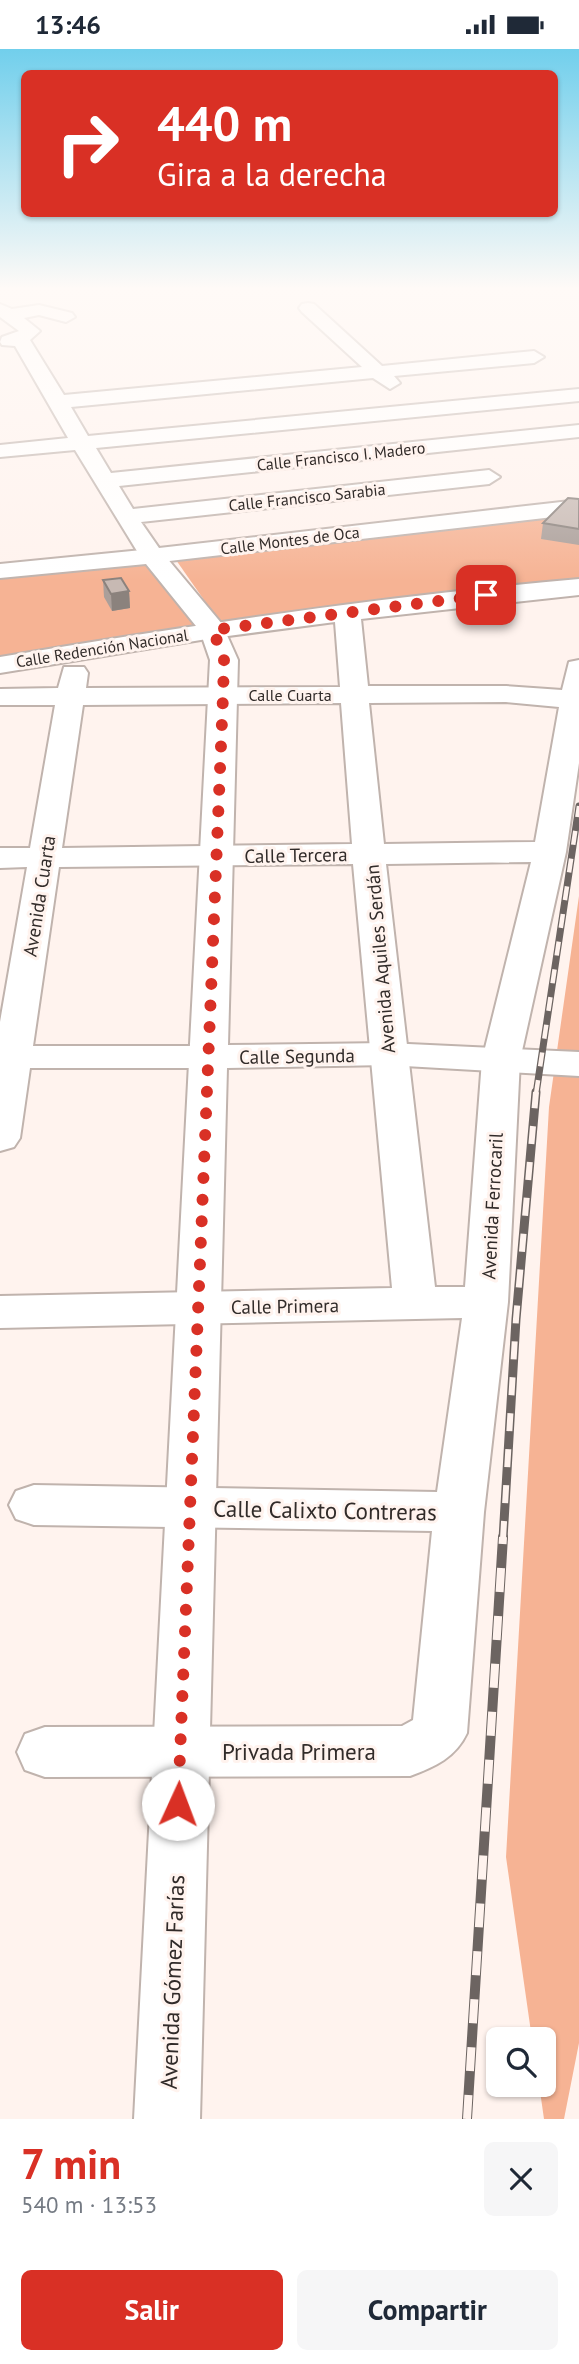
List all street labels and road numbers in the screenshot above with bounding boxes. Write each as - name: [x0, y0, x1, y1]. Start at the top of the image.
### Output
- street label: Calle Francisco I. Madero: [256, 437, 426, 475]
- street label: Calle Francisco Sarabia: [228, 479, 386, 515]
- street label: Calle Montes de Oca: [219, 522, 361, 558]
- street label: Calle Redención Nacional: [14, 624, 190, 672]
- street label: Calle Cuarta: [248, 685, 332, 705]
- street label: Avenida Cuarta: [18, 834, 60, 958]
- street label: Calle Tercera: [244, 842, 348, 868]
- street label: Avenida Aquiles Serdán: [360, 864, 400, 1054]
- street label: Calle Segunda: [239, 1043, 355, 1069]
- street label: Avenida Ferrocaril: [476, 1132, 508, 1280]
- street label: Calle Primera: [231, 1293, 339, 1319]
- street label: Calle Calixto Contreras: [213, 1494, 437, 1526]
- street label: Privada Primera: [222, 1737, 376, 1766]
- street label: Avenida Gómez Farías: [154, 1874, 190, 2090]

